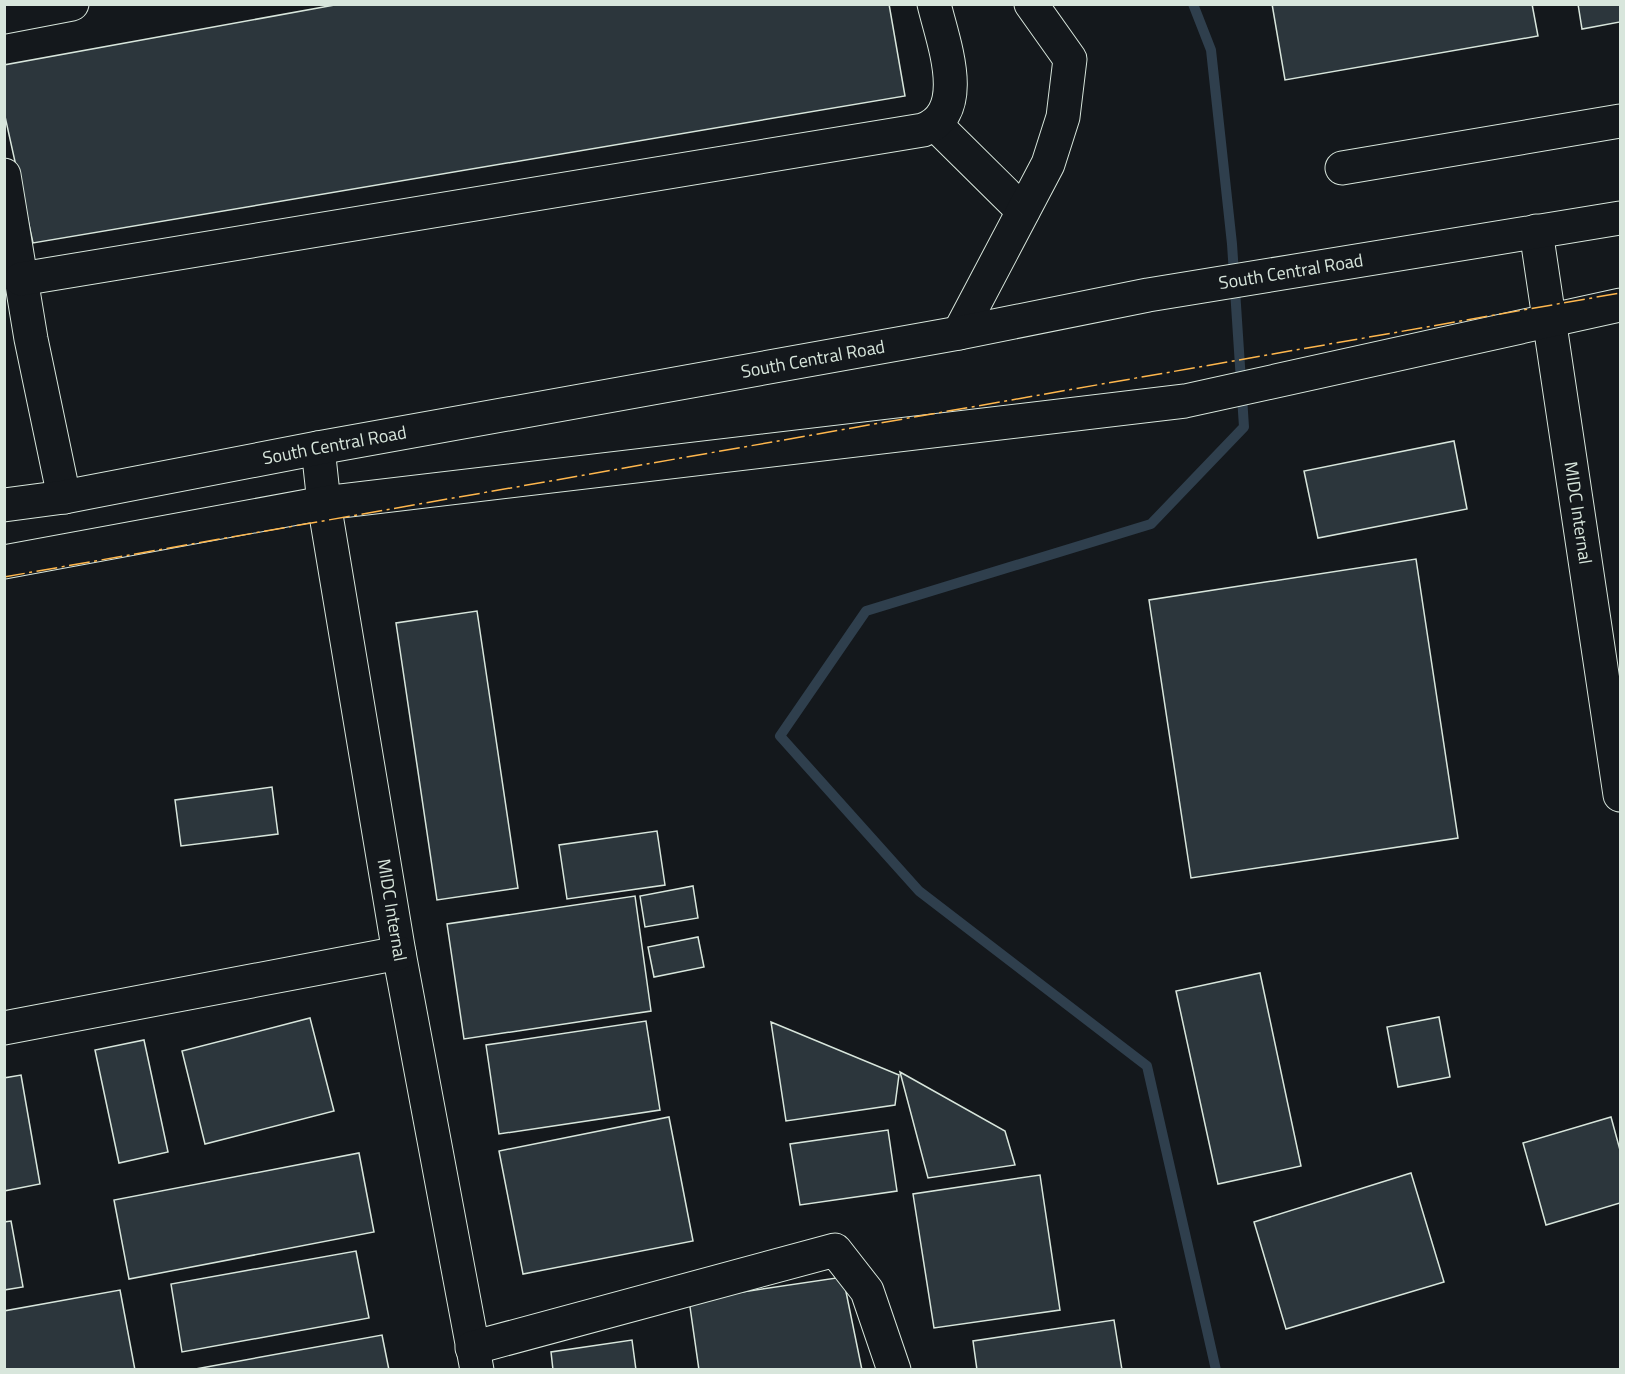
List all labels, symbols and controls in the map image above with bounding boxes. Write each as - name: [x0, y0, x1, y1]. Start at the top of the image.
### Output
- street label: South Central Road: [1217, 246, 1365, 296]
- street label: South Central Road: [739, 333, 887, 385]
- street label: South Central Road: [260, 418, 409, 471]
- street label: MIDC Internal: [1557, 460, 1599, 566]
- street label: MIDC Internal: [371, 857, 414, 963]

